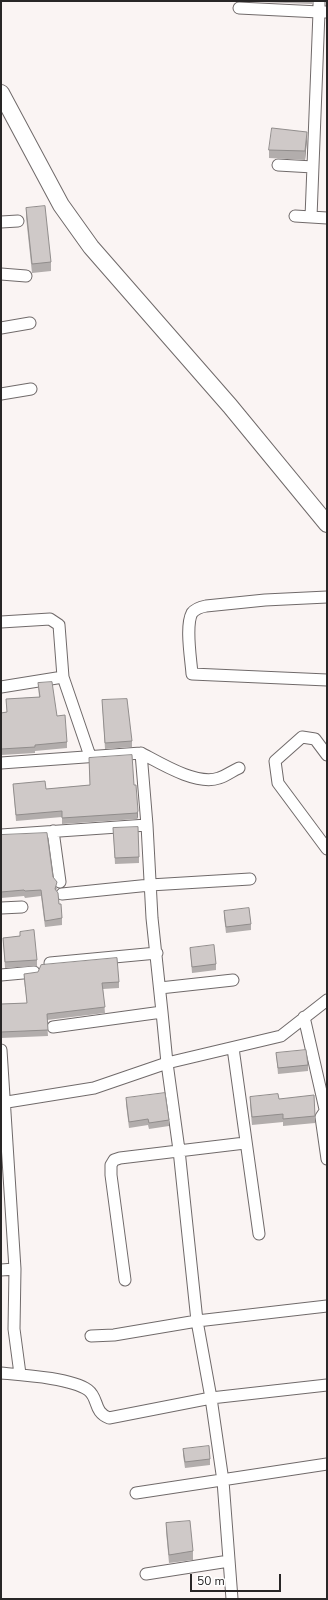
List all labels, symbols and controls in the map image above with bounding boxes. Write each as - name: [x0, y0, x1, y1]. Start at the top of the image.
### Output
- scale bar: [192, 1566, 283, 1592]
- text: 50 m: [197, 1573, 225, 1589]

